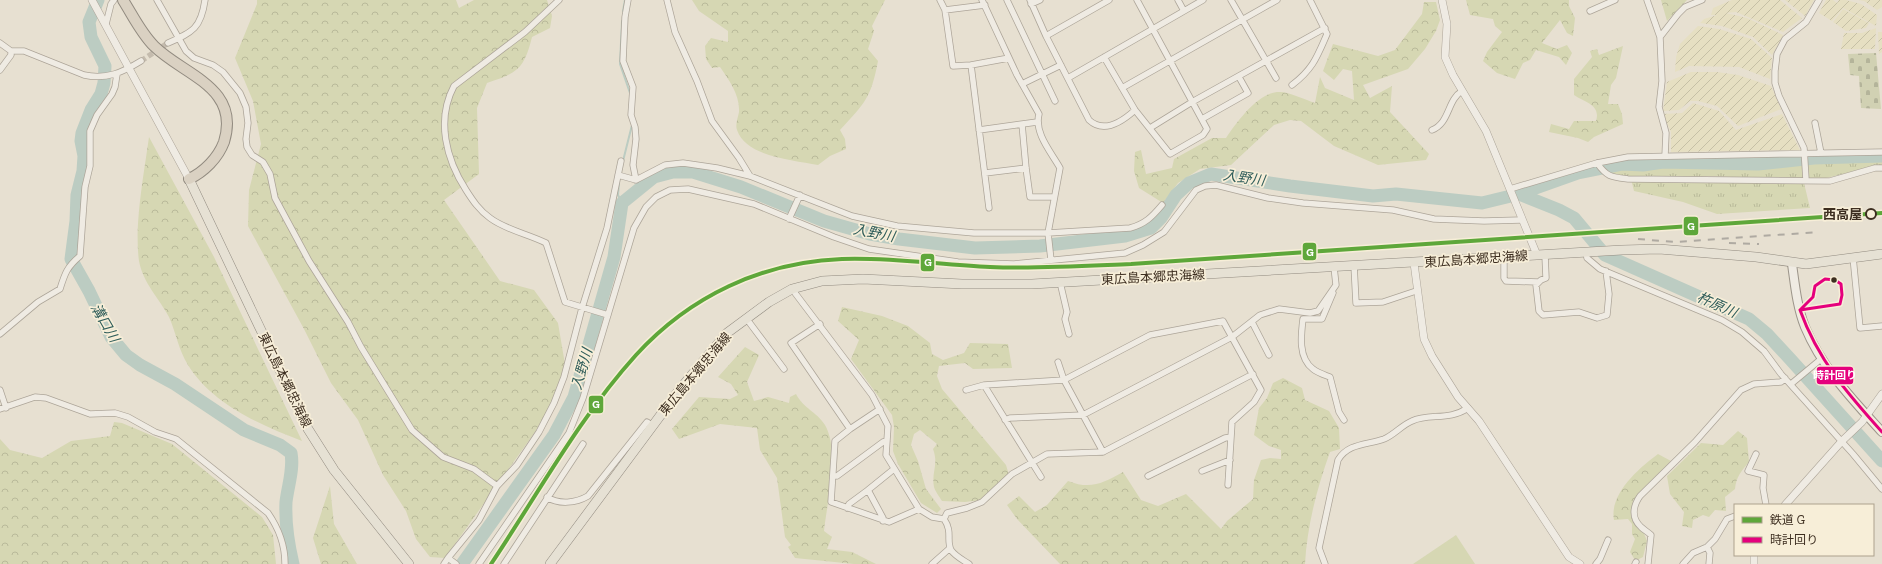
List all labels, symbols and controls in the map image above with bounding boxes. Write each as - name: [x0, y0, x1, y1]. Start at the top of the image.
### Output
- water label: 入野川: [1222, 167, 1268, 190]
- place label: 西高屋: [1823, 207, 1862, 222]
- marker: 西高屋: [1865, 208, 1877, 220]
- line badge: G: [1683, 216, 1699, 236]
- text: G: [1687, 220, 1695, 233]
- water label: 入野川: [852, 221, 898, 246]
- line badge: G: [1302, 242, 1317, 261]
- text: G: [1306, 246, 1314, 259]
- street label: 東広島本郷忠海線: [1424, 248, 1528, 270]
- line badge: G: [920, 253, 935, 272]
- text: G: [924, 256, 932, 269]
- street label: 東広島本郷忠海線: [1101, 267, 1205, 287]
- unlabelled marker: [1829, 275, 1839, 285]
- water label: 杵原川: [1694, 289, 1741, 322]
- water label: 溝口川: [87, 301, 124, 347]
- street label: 東広島本郷忠海線: [656, 329, 734, 419]
- street label: 東広島本郷忠海線: [255, 330, 315, 430]
- water label: 入野川: [568, 345, 597, 392]
- line badge: 時計回り: [1816, 366, 1854, 385]
- text: 時計回り: [1813, 369, 1857, 382]
- line badge: G: [588, 395, 604, 414]
- text: G: [592, 398, 600, 411]
- legend: [1734, 504, 1874, 556]
- text: 鉄道 G: [1770, 513, 1805, 527]
- text: 時計回り: [1770, 533, 1818, 547]

